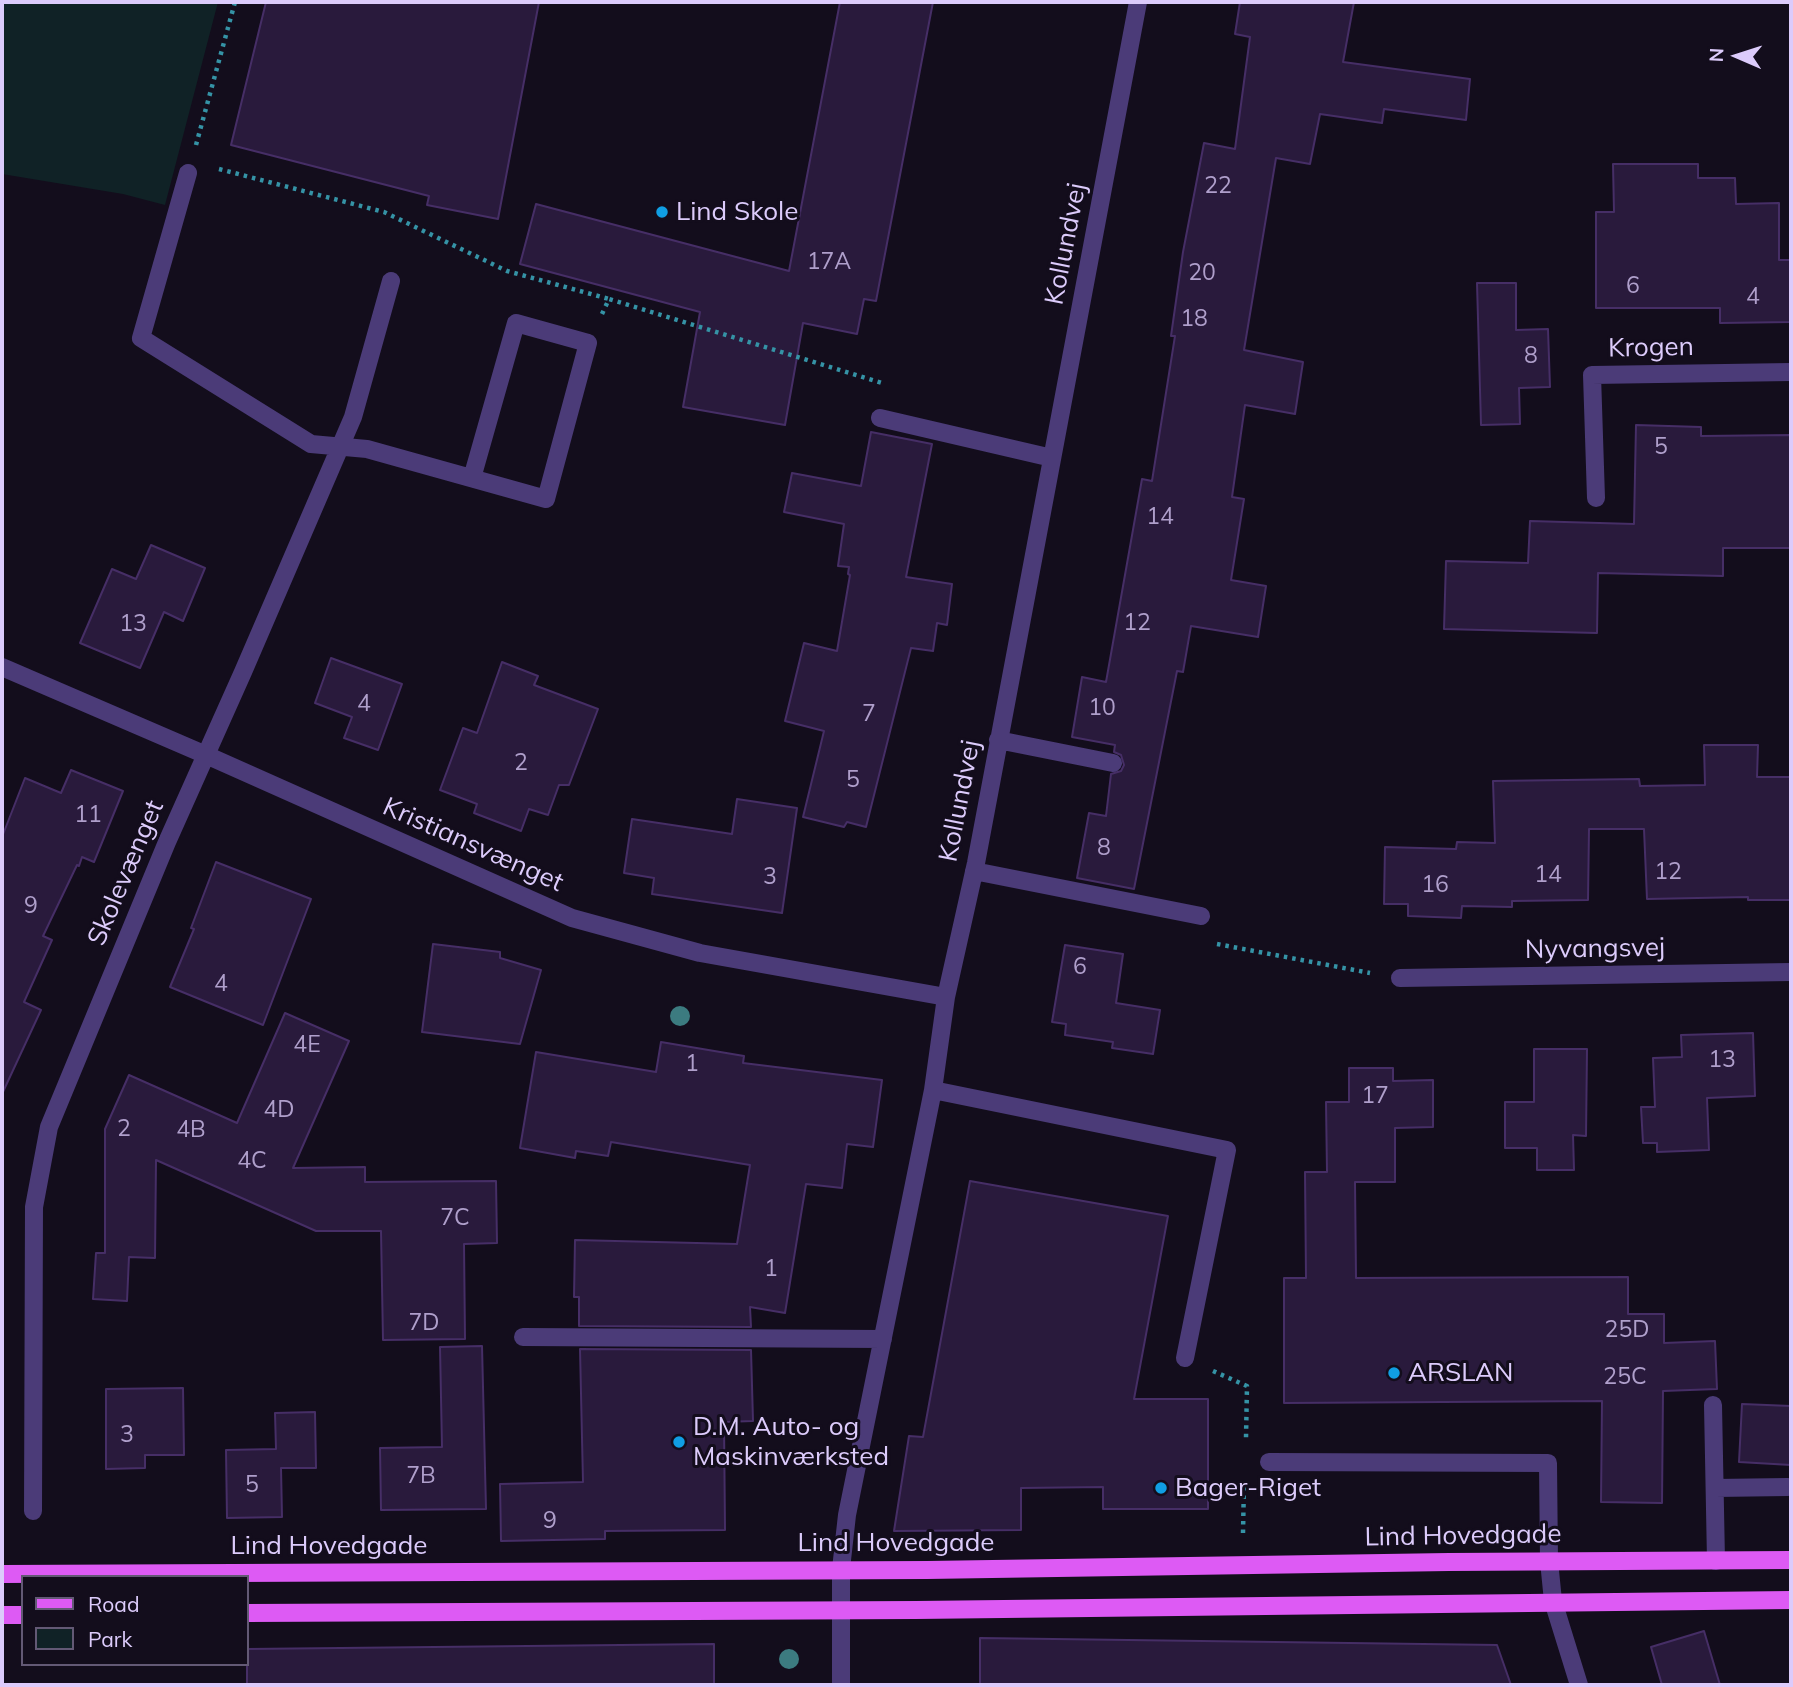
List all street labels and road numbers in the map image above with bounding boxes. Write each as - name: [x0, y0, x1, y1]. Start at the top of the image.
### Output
- street label: Kollundvej: [1039, 181, 1093, 307]
- street label: Krogen: [1608, 332, 1694, 364]
- street label: Kollundvej: [933, 738, 987, 864]
- street label: Kristiansvænget: [378, 791, 568, 899]
- street label: Skolevænget: [81, 796, 171, 950]
- street label: Nyvangsvej: [1525, 932, 1665, 966]
- street label: Lind Hovedgade: [1364, 1519, 1562, 1553]
- street label: Lind Hovedgade: [798, 1527, 994, 1559]
- street label: Lind Hovedgade: [231, 1530, 427, 1562]

